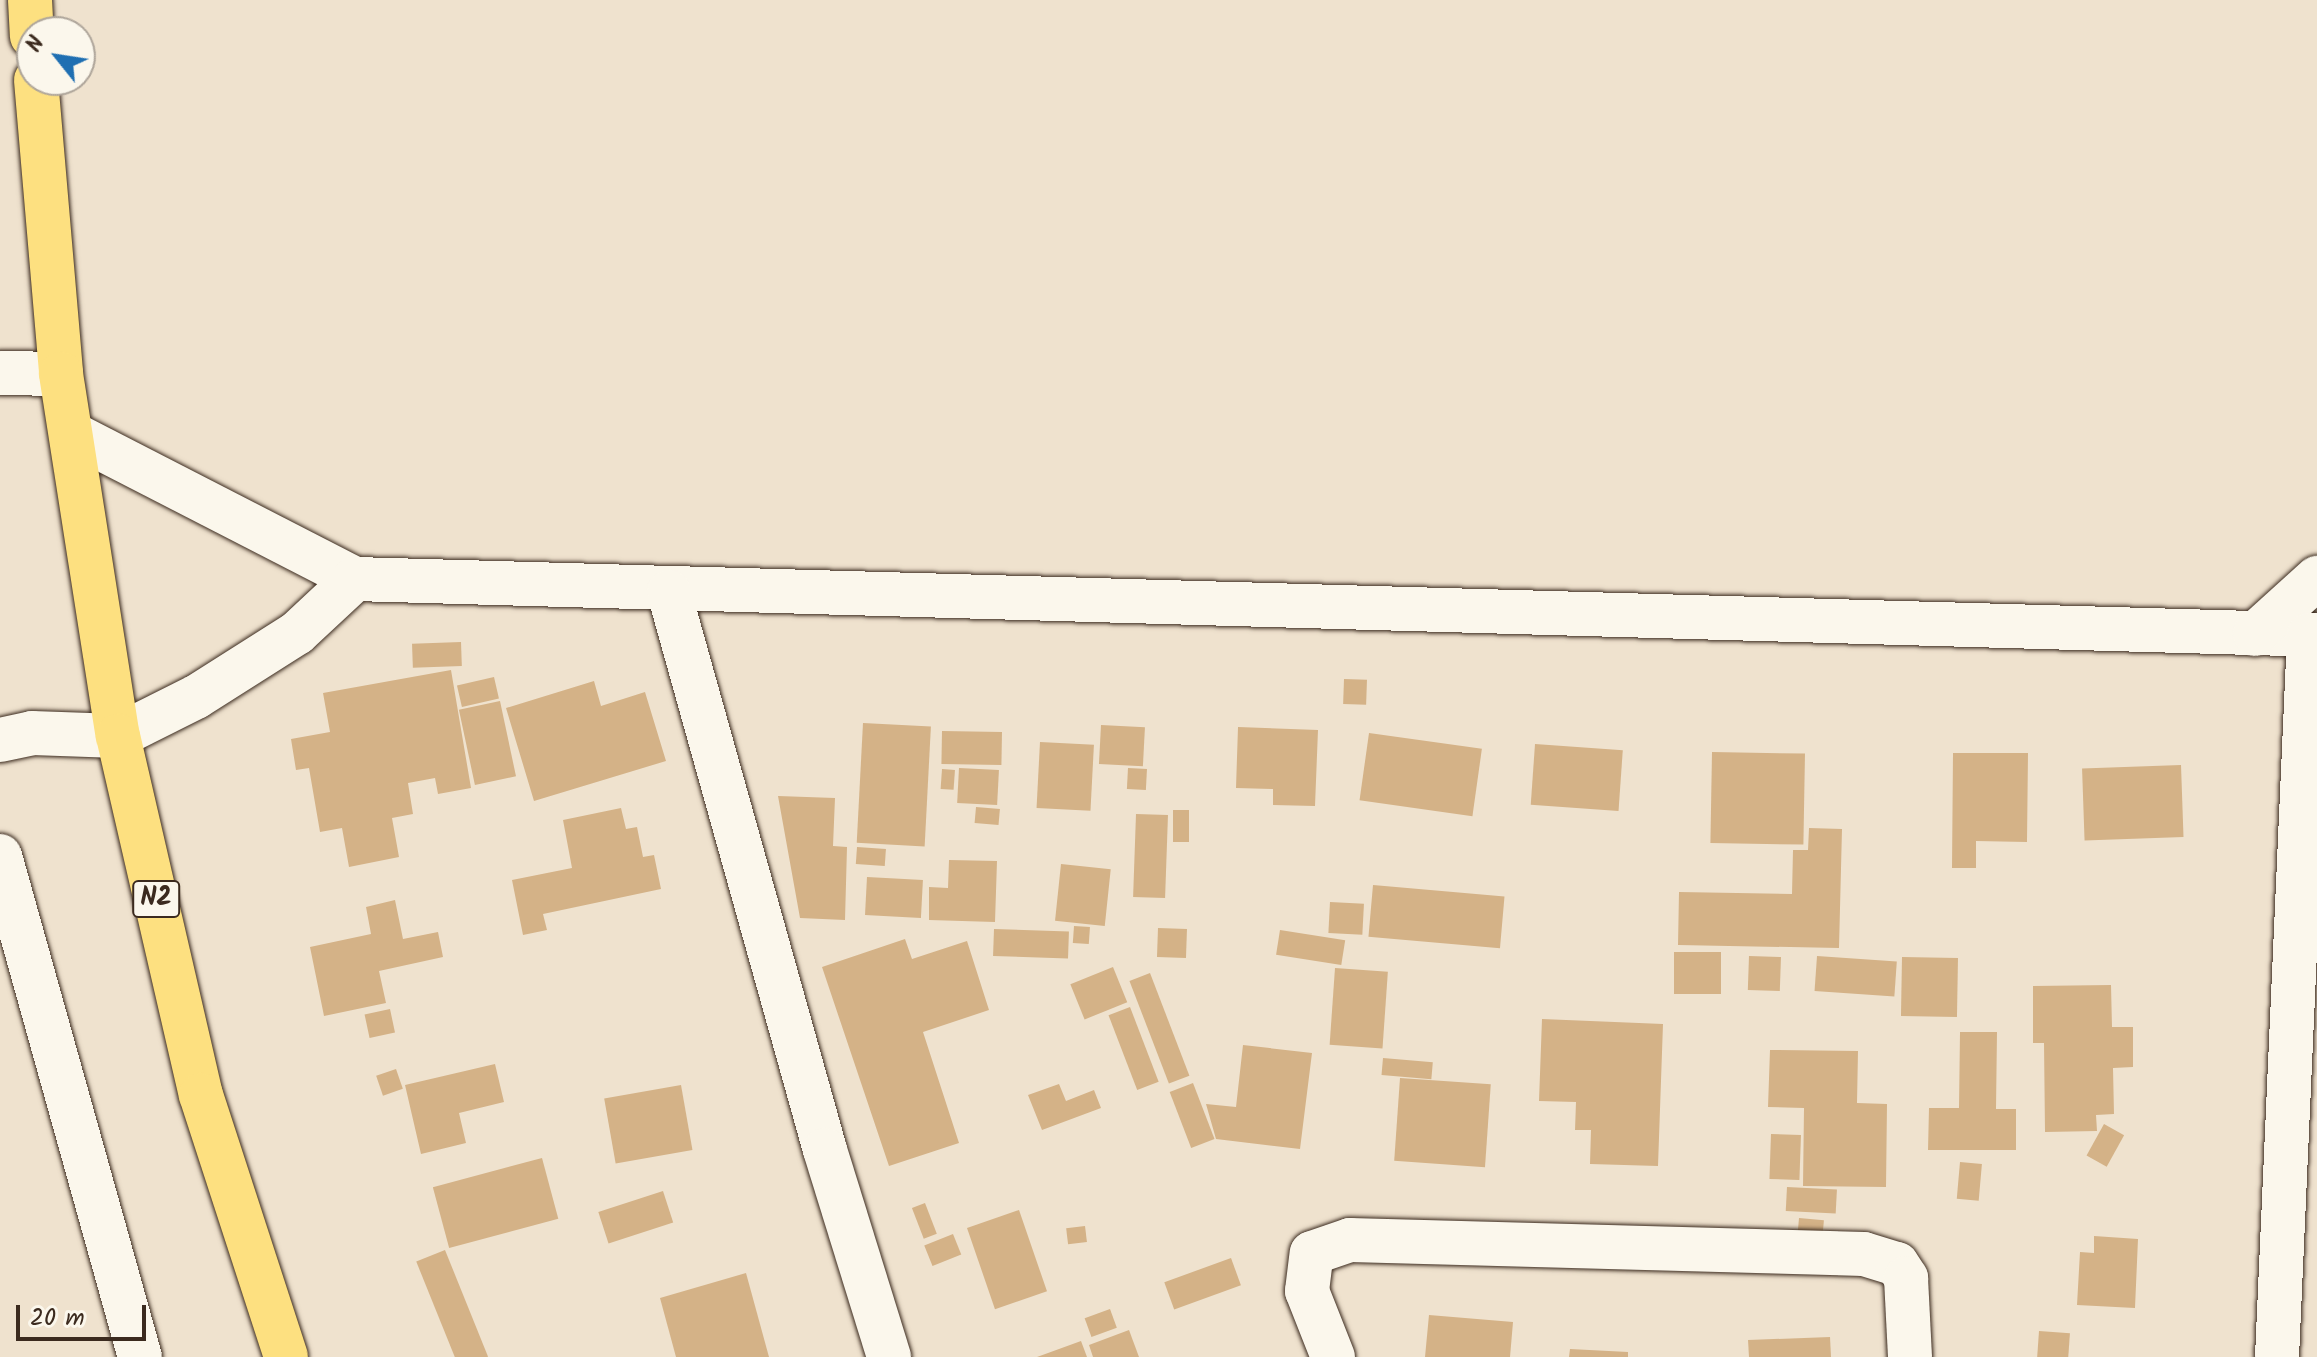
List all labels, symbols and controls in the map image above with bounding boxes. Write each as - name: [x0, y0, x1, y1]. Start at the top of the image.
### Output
- north arrow: [16, 16, 96, 96]
- text: N: [18, 30, 55, 60]
- road number: N2: [132, 877, 180, 921]
- scale bar: [20, 1289, 150, 1339]
- text: 20 m: [30, 1299, 85, 1338]

